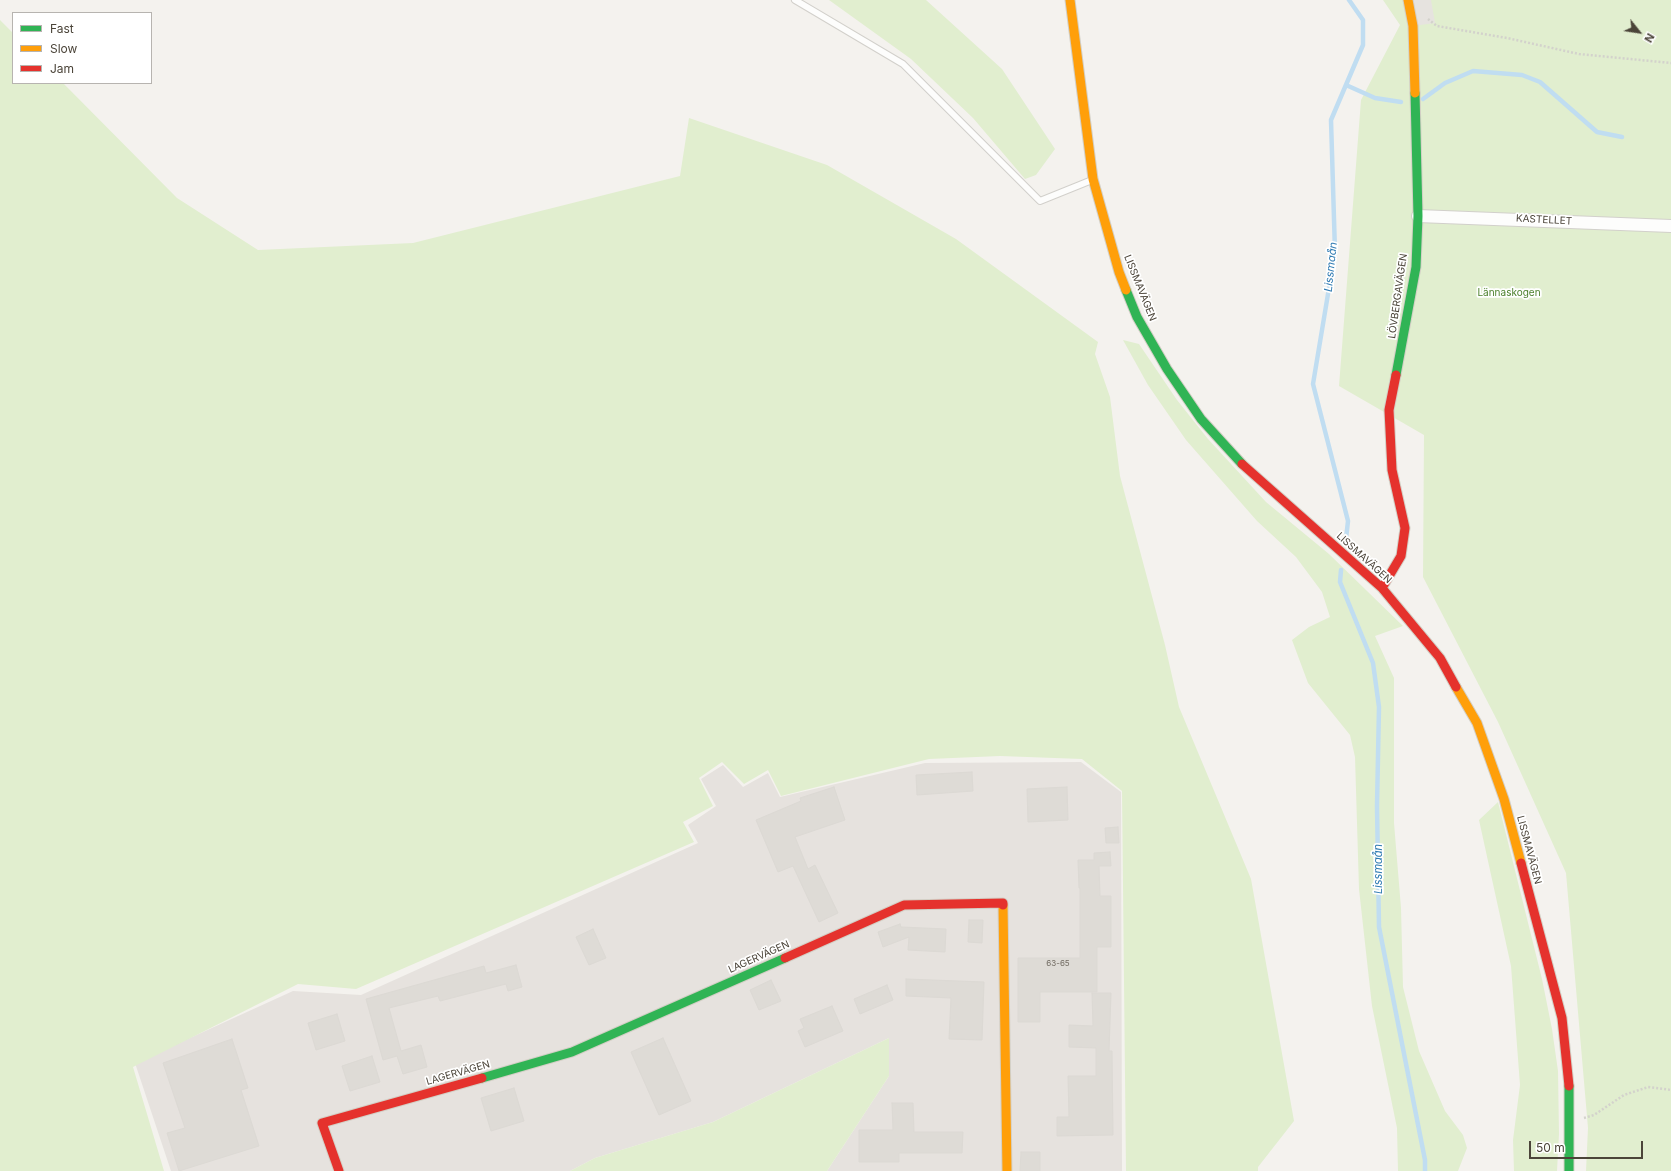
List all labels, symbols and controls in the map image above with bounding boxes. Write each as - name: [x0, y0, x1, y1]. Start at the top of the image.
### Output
- legend: [12, 12, 152, 84]
- north arrow: [1619, 12, 1659, 52]
- text: Fast: [50, 21, 74, 36]
- text: N: [1641, 31, 1658, 45]
- text: Slow: [50, 41, 77, 56]
- text: Jam: [50, 61, 74, 76]
- street label: KASTELLET: [1516, 213, 1572, 227]
- water label: Lissmaån: [1322, 241, 1340, 293]
- street label: LISSMAVÄGEN: [1121, 253, 1159, 323]
- street label: LÖVBERGAVÄGEN: [1386, 253, 1410, 339]
- park label: Lännaskogen: [1477, 287, 1541, 299]
- street label: LISSMAVÄGEN: [1334, 530, 1394, 586]
- street label: LISSMAVÄGEN: [1514, 815, 1544, 885]
- water label: Lissmaån: [1372, 844, 1386, 894]
- street label: LAGERVÄGEN: [727, 938, 791, 976]
- house number: 63-65: [1046, 959, 1070, 969]
- street label: LAGERVÄGEN: [425, 1058, 491, 1088]
- scale bar: [1531, 1133, 1645, 1159]
- text: 50 m: [1536, 1140, 1565, 1155]

